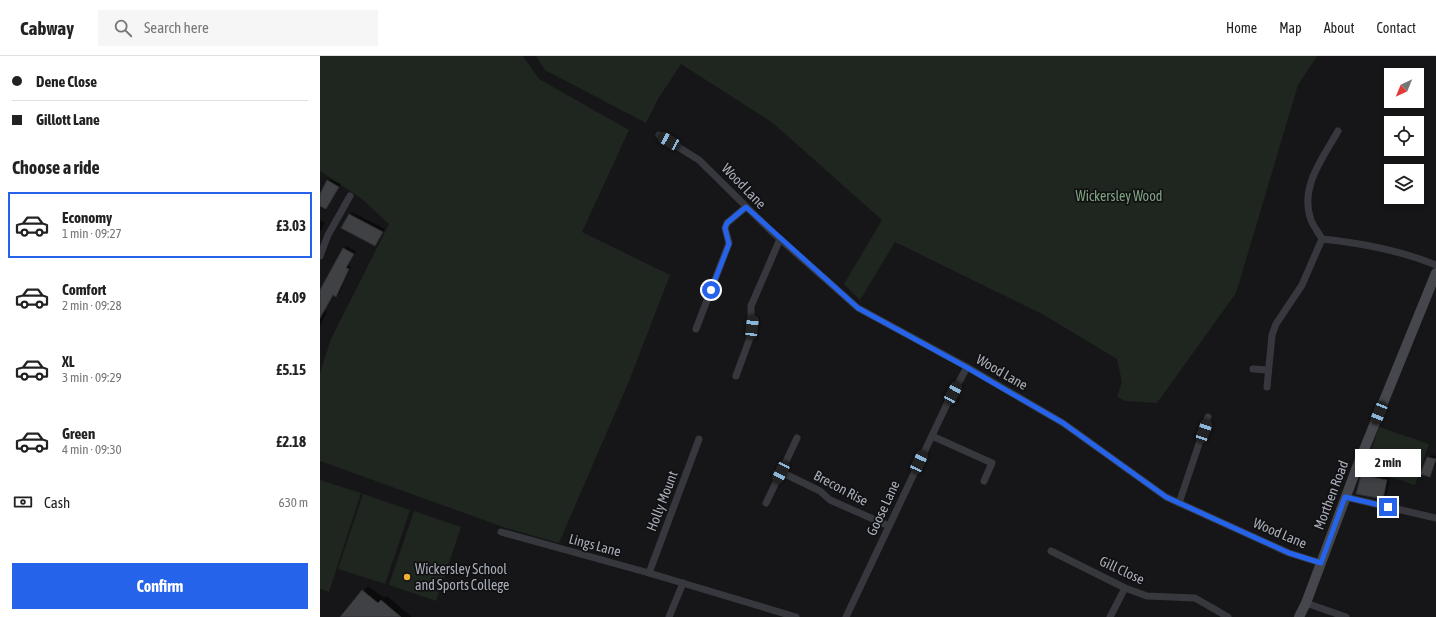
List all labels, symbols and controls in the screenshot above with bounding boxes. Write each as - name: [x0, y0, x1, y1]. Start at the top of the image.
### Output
- search box: [98, 10, 378, 46]
- text: Cabway: [20, 17, 74, 39]
- icon: search: [112, 17, 134, 39]
- text: Search here: [144, 19, 209, 36]
- text: Home: [1226, 20, 1257, 36]
- text: Map: [1279, 20, 1302, 36]
- text: About: [1324, 20, 1355, 36]
- text: Contact: [1377, 20, 1416, 36]
- north arrow: [1384, 68, 1424, 108]
- map controls: [1384, 68, 1424, 204]
- text: Dene Close: [36, 73, 97, 90]
- text: Gillott Lane: [36, 111, 100, 128]
- button: locate: [1384, 116, 1424, 156]
- car: [656, 130, 682, 152]
- text: Choose a ride: [12, 157, 100, 178]
- street label: Wood Lane: [719, 160, 769, 212]
- button: layers: [1384, 164, 1424, 204]
- park label: Wickersley Wood: [1076, 188, 1162, 204]
- icon: car: [14, 207, 50, 243]
- text: Economy: [62, 209, 112, 226]
- text: £3.03: [276, 217, 306, 234]
- text: 1 min · 09:27: [62, 226, 122, 241]
- icon: car: [14, 279, 50, 315]
- text: Comfort: [62, 281, 106, 298]
- route start: [702, 281, 720, 299]
- text: £4.09: [276, 289, 306, 306]
- text: 2 min · 09:28: [62, 298, 122, 313]
- car: [745, 314, 759, 340]
- icon: car: [14, 351, 50, 387]
- street label: Wood Lane: [974, 351, 1030, 393]
- text: XL: [62, 353, 75, 370]
- text: £5.15: [276, 361, 306, 378]
- text: 3 min · 09:29: [62, 370, 122, 385]
- car: [942, 380, 964, 406]
- car: [1369, 400, 1389, 426]
- car: [1194, 418, 1214, 444]
- icon: car: [14, 423, 50, 459]
- text: Green: [62, 425, 95, 442]
- text: £2.18: [276, 433, 306, 450]
- text: 4 min · 09:30: [62, 442, 122, 457]
- car: [908, 449, 930, 475]
- callout: 2 min: [1355, 449, 1421, 477]
- text: 2 min: [1375, 455, 1401, 470]
- street label: Morthen Road: [1311, 458, 1351, 532]
- car: [770, 459, 792, 485]
- street label: Brecon Rise: [811, 467, 871, 509]
- street label: Holly Mount: [643, 469, 681, 533]
- street label: Goose Lane: [863, 478, 903, 538]
- icon: cash: [12, 491, 34, 513]
- text: Cash: [44, 494, 70, 511]
- text: 630 m: [279, 495, 308, 510]
- route end: [1379, 498, 1397, 516]
- street label: Wood Lane: [1251, 515, 1309, 551]
- street label: Lings Lane: [567, 530, 623, 560]
- street label: Gill Close: [1097, 553, 1147, 587]
- place label: Wickersley School and Sports College: [415, 561, 509, 593]
- button: Confirm: [12, 563, 308, 609]
- marker: Wickersley School and Sports College: [402, 572, 412, 582]

